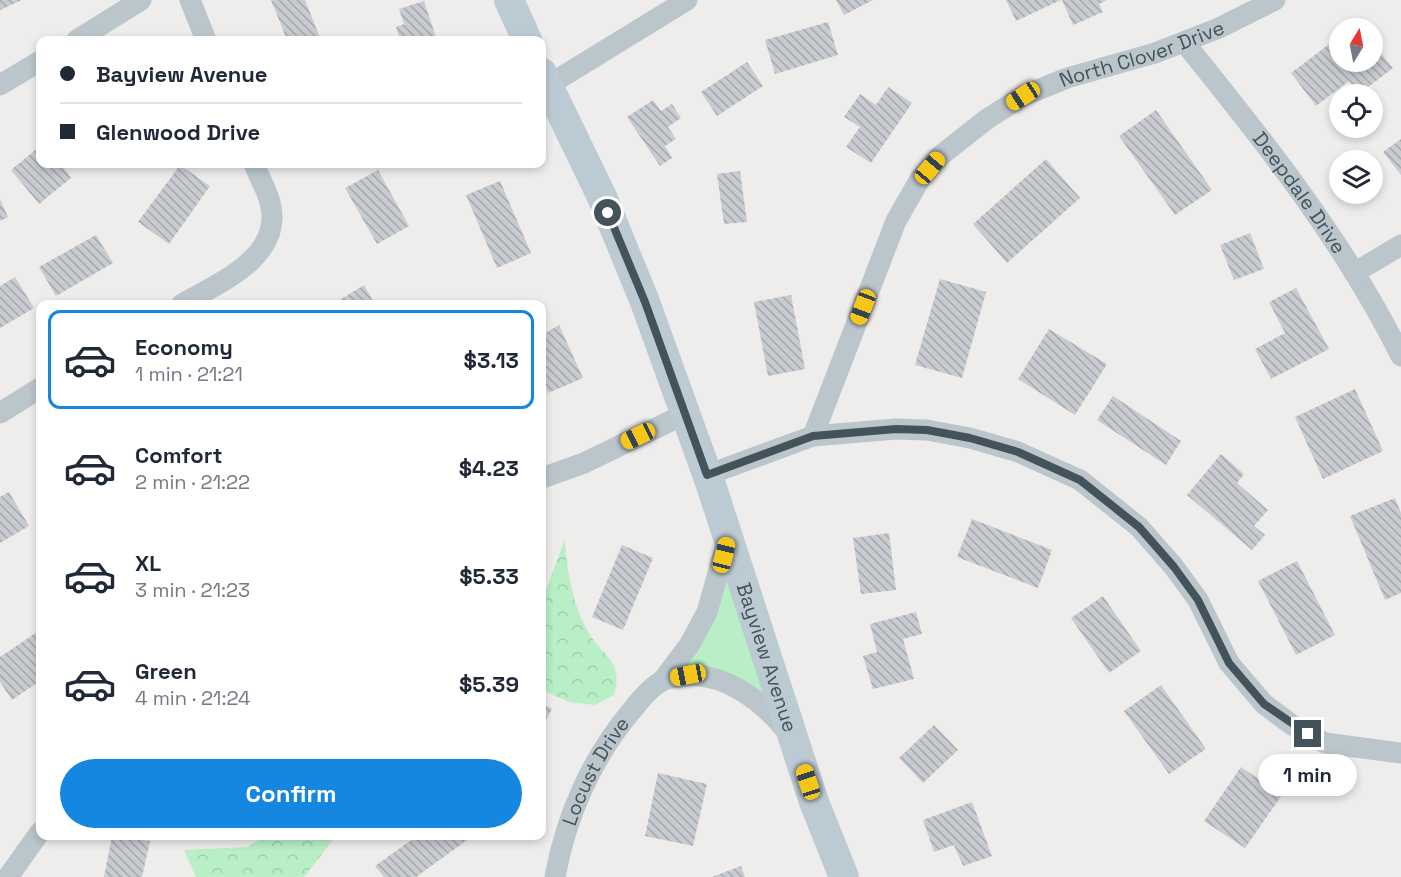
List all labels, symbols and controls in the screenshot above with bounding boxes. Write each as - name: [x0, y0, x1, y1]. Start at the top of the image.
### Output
- street label: North Clover Drive: [1055, 14, 1228, 93]
- north arrow: [1329, 18, 1383, 72]
- map controls: [1329, 18, 1383, 204]
- text: Bayview Avenue: [96, 60, 268, 88]
- car: [1003, 79, 1043, 113]
- button: locate: [1329, 84, 1383, 138]
- text: Glenwood Drive: [96, 118, 260, 146]
- street label: Deepdale Drive: [1247, 126, 1352, 259]
- car: [912, 148, 948, 188]
- button: layers: [1329, 150, 1383, 204]
- route start: [594, 199, 621, 226]
- car: [848, 287, 878, 327]
- icon: car: [63, 333, 117, 387]
- text: Economy: [135, 333, 233, 361]
- text: $3.13: [464, 346, 519, 374]
- text: 1 min · 21:21: [135, 361, 243, 387]
- car: [618, 420, 658, 452]
- icon: car: [63, 441, 117, 495]
- text: Comfort: [135, 441, 223, 469]
- text: $4.23: [459, 454, 519, 482]
- text: 2 min · 21:22: [135, 469, 250, 495]
- car: [711, 535, 737, 575]
- icon: car: [63, 549, 117, 603]
- text: XL: [135, 549, 161, 577]
- text: $5.33: [459, 562, 519, 590]
- text: 3 min · 21:23: [135, 577, 250, 603]
- street label: Bayview Avenue: [731, 579, 803, 735]
- icon: car: [63, 657, 117, 711]
- text: Green: [135, 657, 197, 685]
- car: [669, 663, 707, 687]
- text: $5.39: [459, 670, 519, 698]
- text: 4 min · 21:24: [135, 685, 250, 711]
- street label: Locust Drive: [556, 711, 635, 829]
- route end: [1294, 720, 1321, 747]
- callout: 1 min: [1258, 755, 1358, 797]
- button: Confirm: [60, 759, 522, 828]
- car: [794, 762, 822, 802]
- text: 1 min: [1283, 762, 1332, 788]

